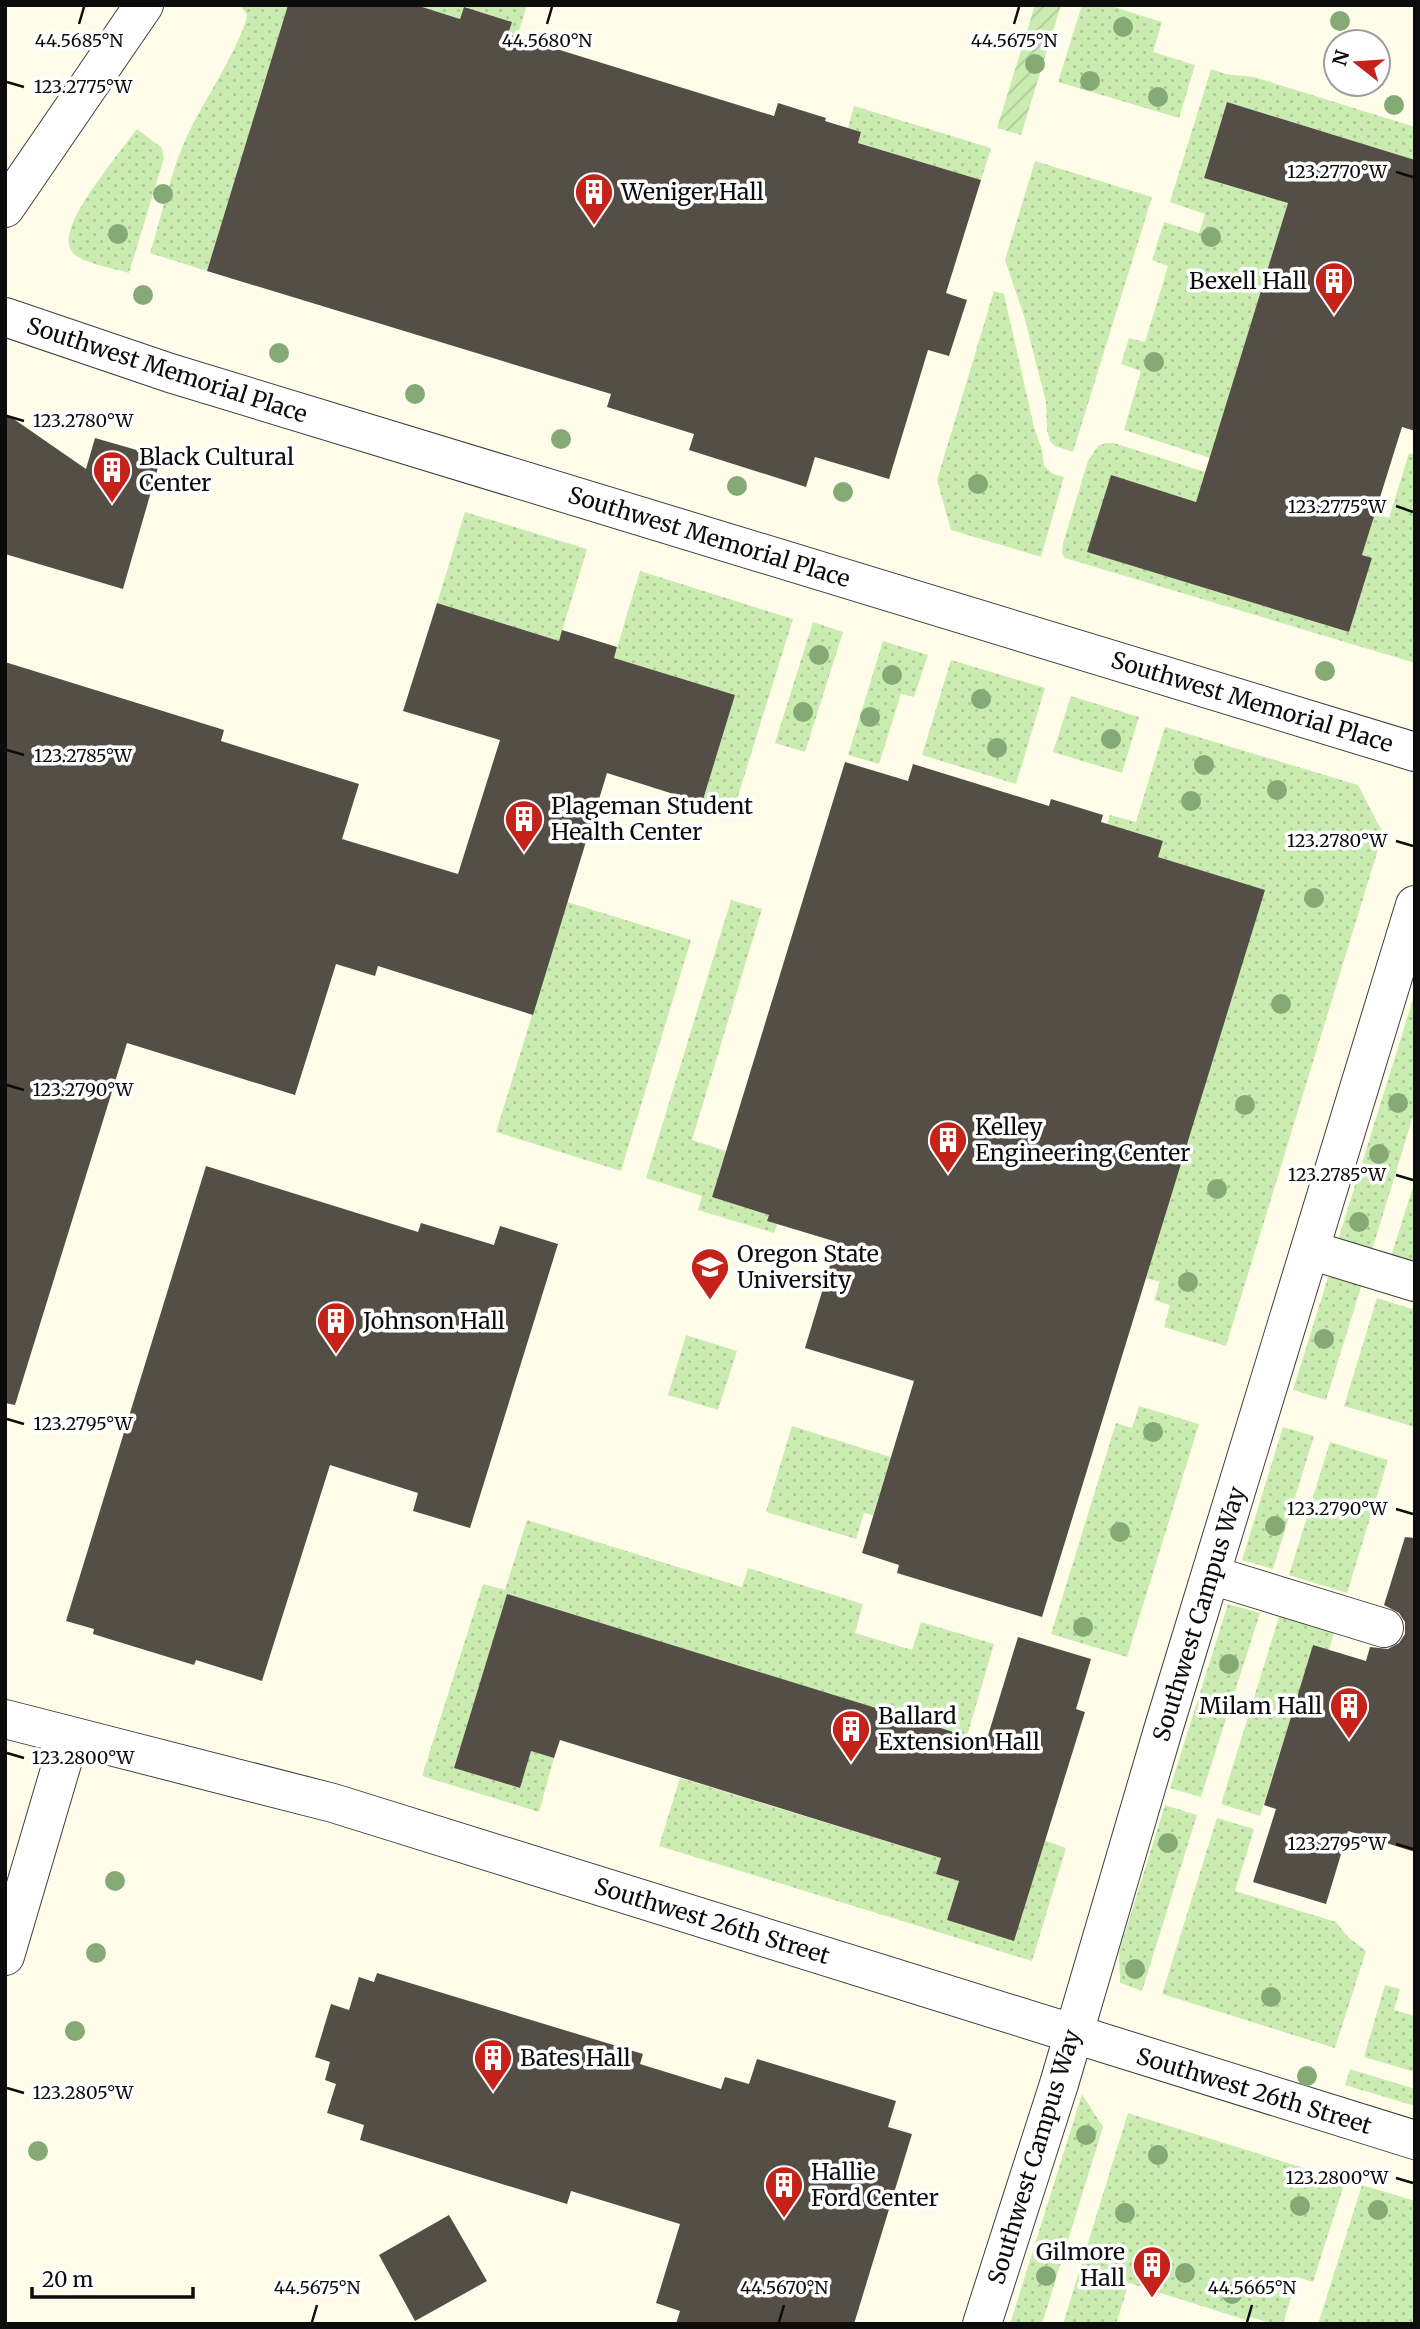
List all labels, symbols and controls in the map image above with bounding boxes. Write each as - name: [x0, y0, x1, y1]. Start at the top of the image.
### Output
- north arrow: [1322, 28, 1392, 98]
- text: 44.5685°N: [35, 29, 123, 52]
- text: 44.5680°N: [502, 29, 592, 52]
- text: 44.5675°N: [971, 29, 1057, 52]
- text: N: [1327, 47, 1354, 69]
- text: 123.2775°W: [34, 75, 133, 98]
- text: 123.2770°W: [1287, 160, 1388, 183]
- building icon: Weniger Hall: [573, 171, 615, 226]
- place label: Weniger Hall: [620, 177, 764, 206]
- building icon: Bexell Hall: [1313, 260, 1355, 315]
- place label: Bexell Hall: [1189, 266, 1307, 295]
- street label: Southwest Memorial Place: [23, 310, 311, 429]
- text: 123.2780°W: [33, 409, 134, 432]
- place label: Black Cultural Center: [139, 442, 294, 497]
- building icon: Black Cultural Center: [91, 449, 133, 504]
- street label: Southwest Memorial Place: [565, 480, 854, 593]
- text: 123.2775°W: [1288, 495, 1387, 518]
- street label: Southwest Memorial Place: [1108, 645, 1397, 758]
- text: 123.2785°W: [34, 744, 133, 767]
- place label: Plageman Student Health Center: [551, 791, 753, 846]
- building icon: Plageman Student Health Center: [503, 798, 545, 853]
- text: 123.2780°W: [1287, 829, 1388, 852]
- text: 123.2790°W: [33, 1078, 134, 1101]
- place label: Kelley Engineering Center: [975, 1112, 1190, 1167]
- building icon: Kelley Engineering Center: [927, 1119, 969, 1174]
- text: 123.2785°W: [1288, 1163, 1387, 1186]
- place label: Oregon State University: [737, 1239, 879, 1294]
- school or university icon: Oregon State University: [689, 1246, 731, 1301]
- building icon: Johnson Hall: [315, 1300, 357, 1355]
- place label: Johnson Hall: [362, 1306, 505, 1335]
- text: 123.2795°W: [34, 1412, 133, 1435]
- street label: Southwest Campus Way: [1146, 1482, 1251, 1745]
- text: 123.2790°W: [1287, 1497, 1388, 1520]
- building icon: Milam Hall: [1328, 1685, 1370, 1740]
- place label: Milam Hall: [1199, 1691, 1322, 1720]
- place label: Ballard Extension Hall: [878, 1701, 1040, 1756]
- building icon: Ballard Extension Hall: [830, 1708, 872, 1763]
- text: 123.2800°W: [32, 1746, 135, 1769]
- text: 123.2795°W: [1288, 1832, 1387, 1855]
- street label: Southwest 26th Street: [591, 1871, 833, 1970]
- street label: Southwest Campus Way: [981, 2025, 1086, 2288]
- building icon: Bates Hall: [472, 2037, 514, 2092]
- street label: Southwest 26th Street: [1133, 2041, 1375, 2140]
- place label: Bates Hall: [520, 2043, 631, 2072]
- text: 123.2805°W: [33, 2081, 134, 2104]
- place label: Hallie Ford Center: [811, 2157, 939, 2212]
- building icon: Hallie Ford Center: [763, 2164, 805, 2219]
- text: 123.2800°W: [1286, 2166, 1389, 2189]
- place label: Gilmore Hall: [1036, 2237, 1125, 2292]
- building icon: Gilmore Hall: [1131, 2244, 1173, 2299]
- scale bar: [32, 2256, 192, 2300]
- text: 20 m: [42, 2266, 94, 2293]
- text: 44.5675°N: [274, 2276, 360, 2299]
- text: 44.5670°N: [740, 2276, 828, 2299]
- text: 44.5665°N: [1208, 2276, 1296, 2299]

